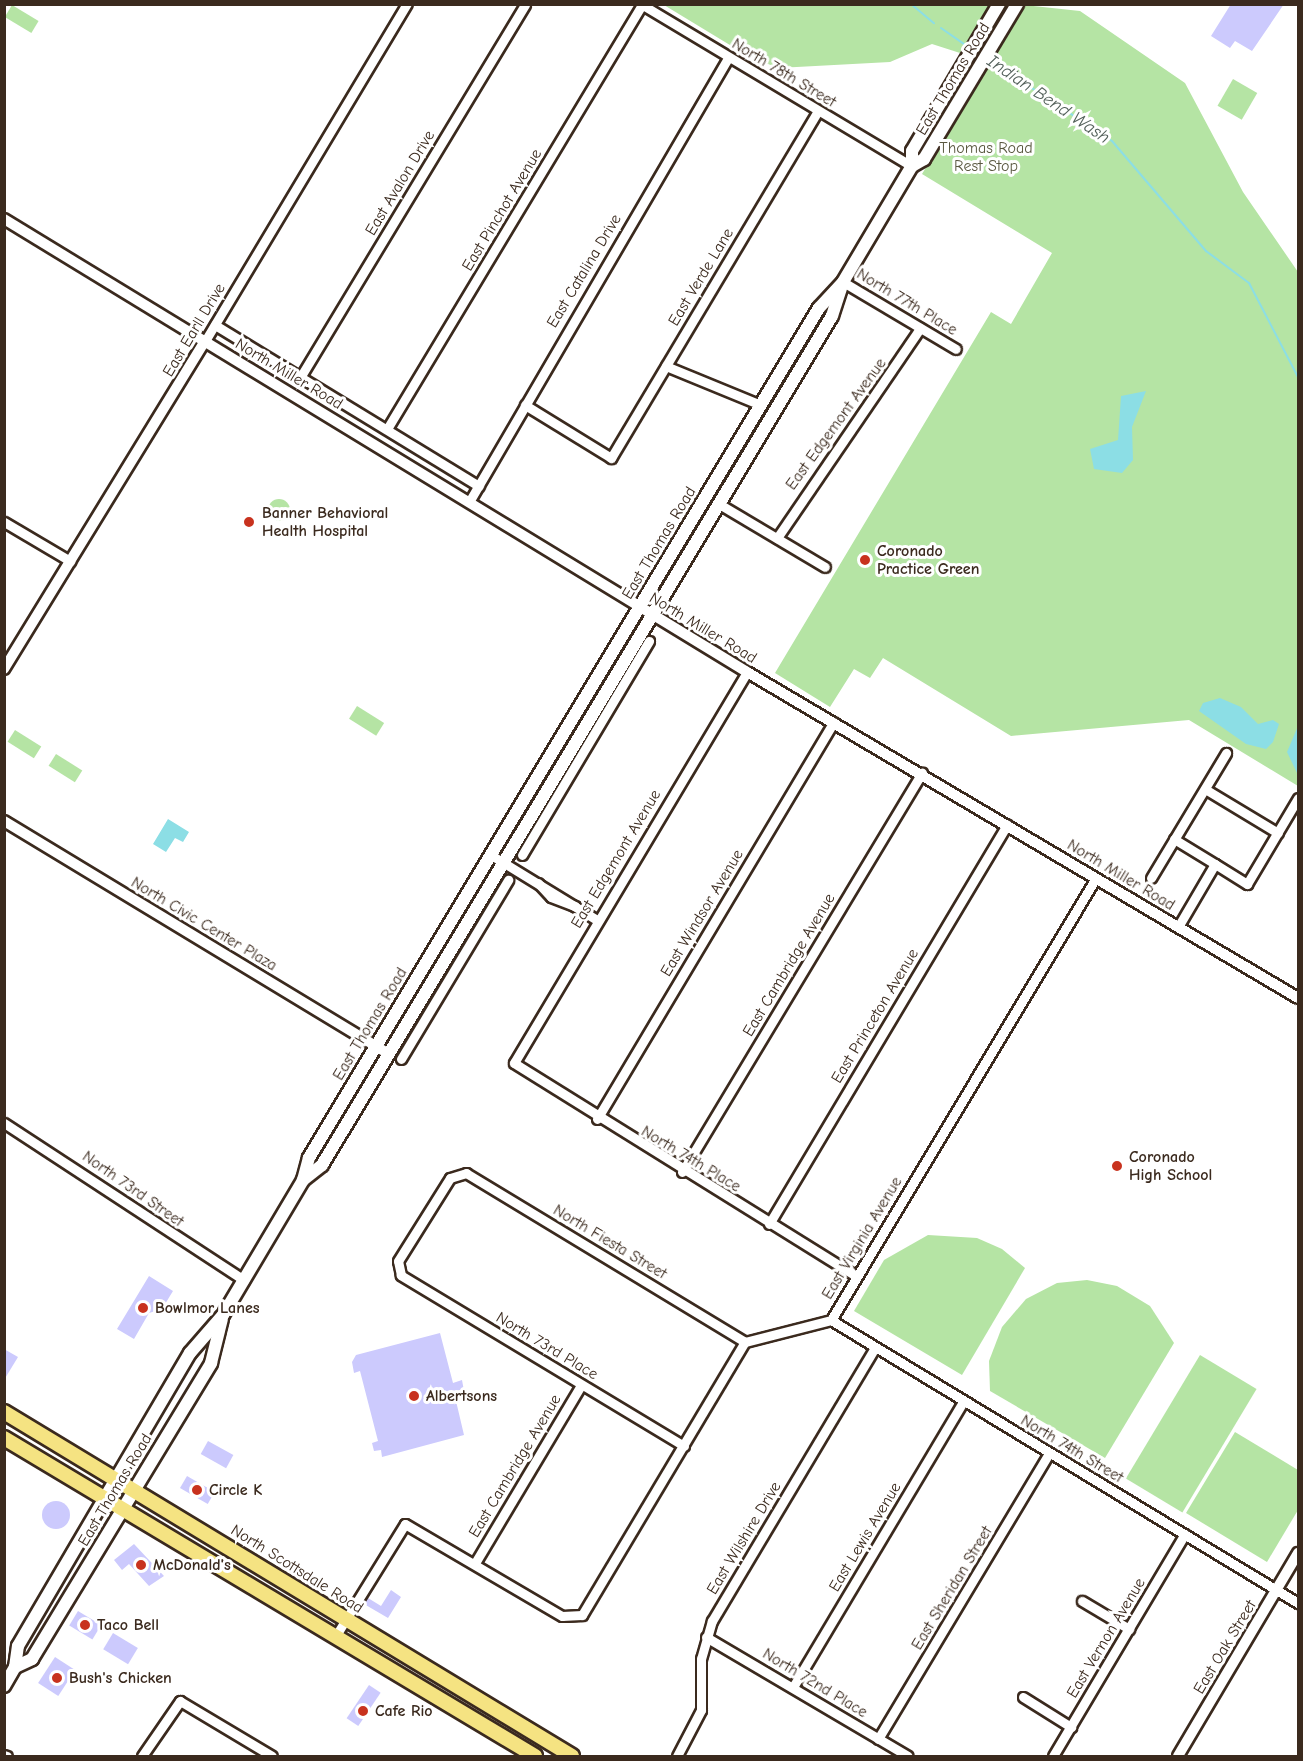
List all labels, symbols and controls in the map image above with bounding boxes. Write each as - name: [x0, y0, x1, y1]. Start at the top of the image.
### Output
- street label: East Thomas Road: [912, 19, 994, 139]
- street label: North 78th Street: [728, 34, 840, 112]
- water label: Indian Bend Wash: [983, 51, 1113, 149]
- street label: East Avalon Drive: [361, 127, 439, 239]
- park label: Thomas Road Rest Stop: [939, 138, 1033, 176]
- street label: East Pinchot Avenue: [458, 145, 546, 275]
- street label: East Catalina Drive: [543, 211, 625, 331]
- street label: East Verde Lane: [664, 225, 738, 329]
- street label: North 77th Place: [853, 264, 961, 340]
- street label: East Earll Drive: [159, 280, 229, 380]
- street label: North Miller Road: [232, 334, 346, 414]
- street label: East Edgemont Avenue: [782, 354, 890, 494]
- street label: East Thomas Road: [618, 483, 700, 603]
- place label: Banner Behavioral Health Hospital: [262, 503, 388, 541]
- marker: Banner Behavioral Health Hospital: [240, 513, 258, 531]
- place label: Coronado Practice Green: [877, 541, 979, 579]
- marker: Coronado Practice Green: [858, 553, 872, 567]
- street label: North Miller Road: [646, 588, 760, 668]
- street label: East Edgemont Avenue: [567, 786, 665, 932]
- street label: North Miller Road: [1064, 835, 1178, 915]
- street label: East Windsor Avenue: [656, 846, 748, 980]
- street label: North Civic Center Plaza: [128, 873, 280, 975]
- street label: East Cambridge Avenue: [739, 890, 839, 1040]
- street label: East Princeton Avenue: [827, 945, 923, 1087]
- street label: East Thomas Road: [329, 964, 411, 1084]
- street label: North 74th Place: [638, 1122, 744, 1196]
- street label: North 73rd Street: [79, 1147, 187, 1231]
- place label: Coronado High School: [1129, 1147, 1212, 1185]
- marker: Coronado High School: [1110, 1159, 1124, 1173]
- street label: East Virginia Avenue: [818, 1173, 906, 1303]
- street label: North Fiesta Street: [550, 1201, 670, 1283]
- place label: Bowlmor Lanes: [155, 1298, 260, 1318]
- marker: Bowlmor Lanes: [136, 1301, 150, 1315]
- street label: North 73rd Place: [492, 1308, 602, 1384]
- place label: Albertsons: [426, 1386, 497, 1406]
- marker: Albertsons: [407, 1389, 421, 1403]
- street label: East Cambridge Avenue: [465, 1391, 565, 1541]
- street label: North 74th Street: [1017, 1411, 1127, 1487]
- street label: East Thomas Road: [74, 1430, 156, 1550]
- street label: East Wilshire Drive: [703, 1478, 785, 1598]
- street label: East Lewis Avenue: [825, 1479, 905, 1595]
- place label: Circle K: [209, 1480, 262, 1500]
- marker: Circle K: [190, 1483, 204, 1497]
- street label: North Scottsdale Road: [227, 1520, 367, 1618]
- street label: East Sheridan Street: [907, 1523, 997, 1653]
- place label: McDonald's: [153, 1555, 231, 1575]
- marker: McDonald's: [134, 1558, 148, 1572]
- street label: East Vernon Avenue: [1063, 1574, 1149, 1702]
- street label: East Oak Street: [1189, 1597, 1261, 1697]
- place label: Taco Bell: [97, 1615, 159, 1635]
- marker: Taco Bell: [78, 1618, 92, 1632]
- street label: North 72nd Place: [759, 1644, 871, 1722]
- place label: Bush's Chicken: [69, 1668, 172, 1688]
- marker: Bush's Chicken: [50, 1671, 64, 1685]
- place label: Cafe Rio: [375, 1701, 433, 1721]
- marker: Cafe Rio: [356, 1704, 370, 1718]

